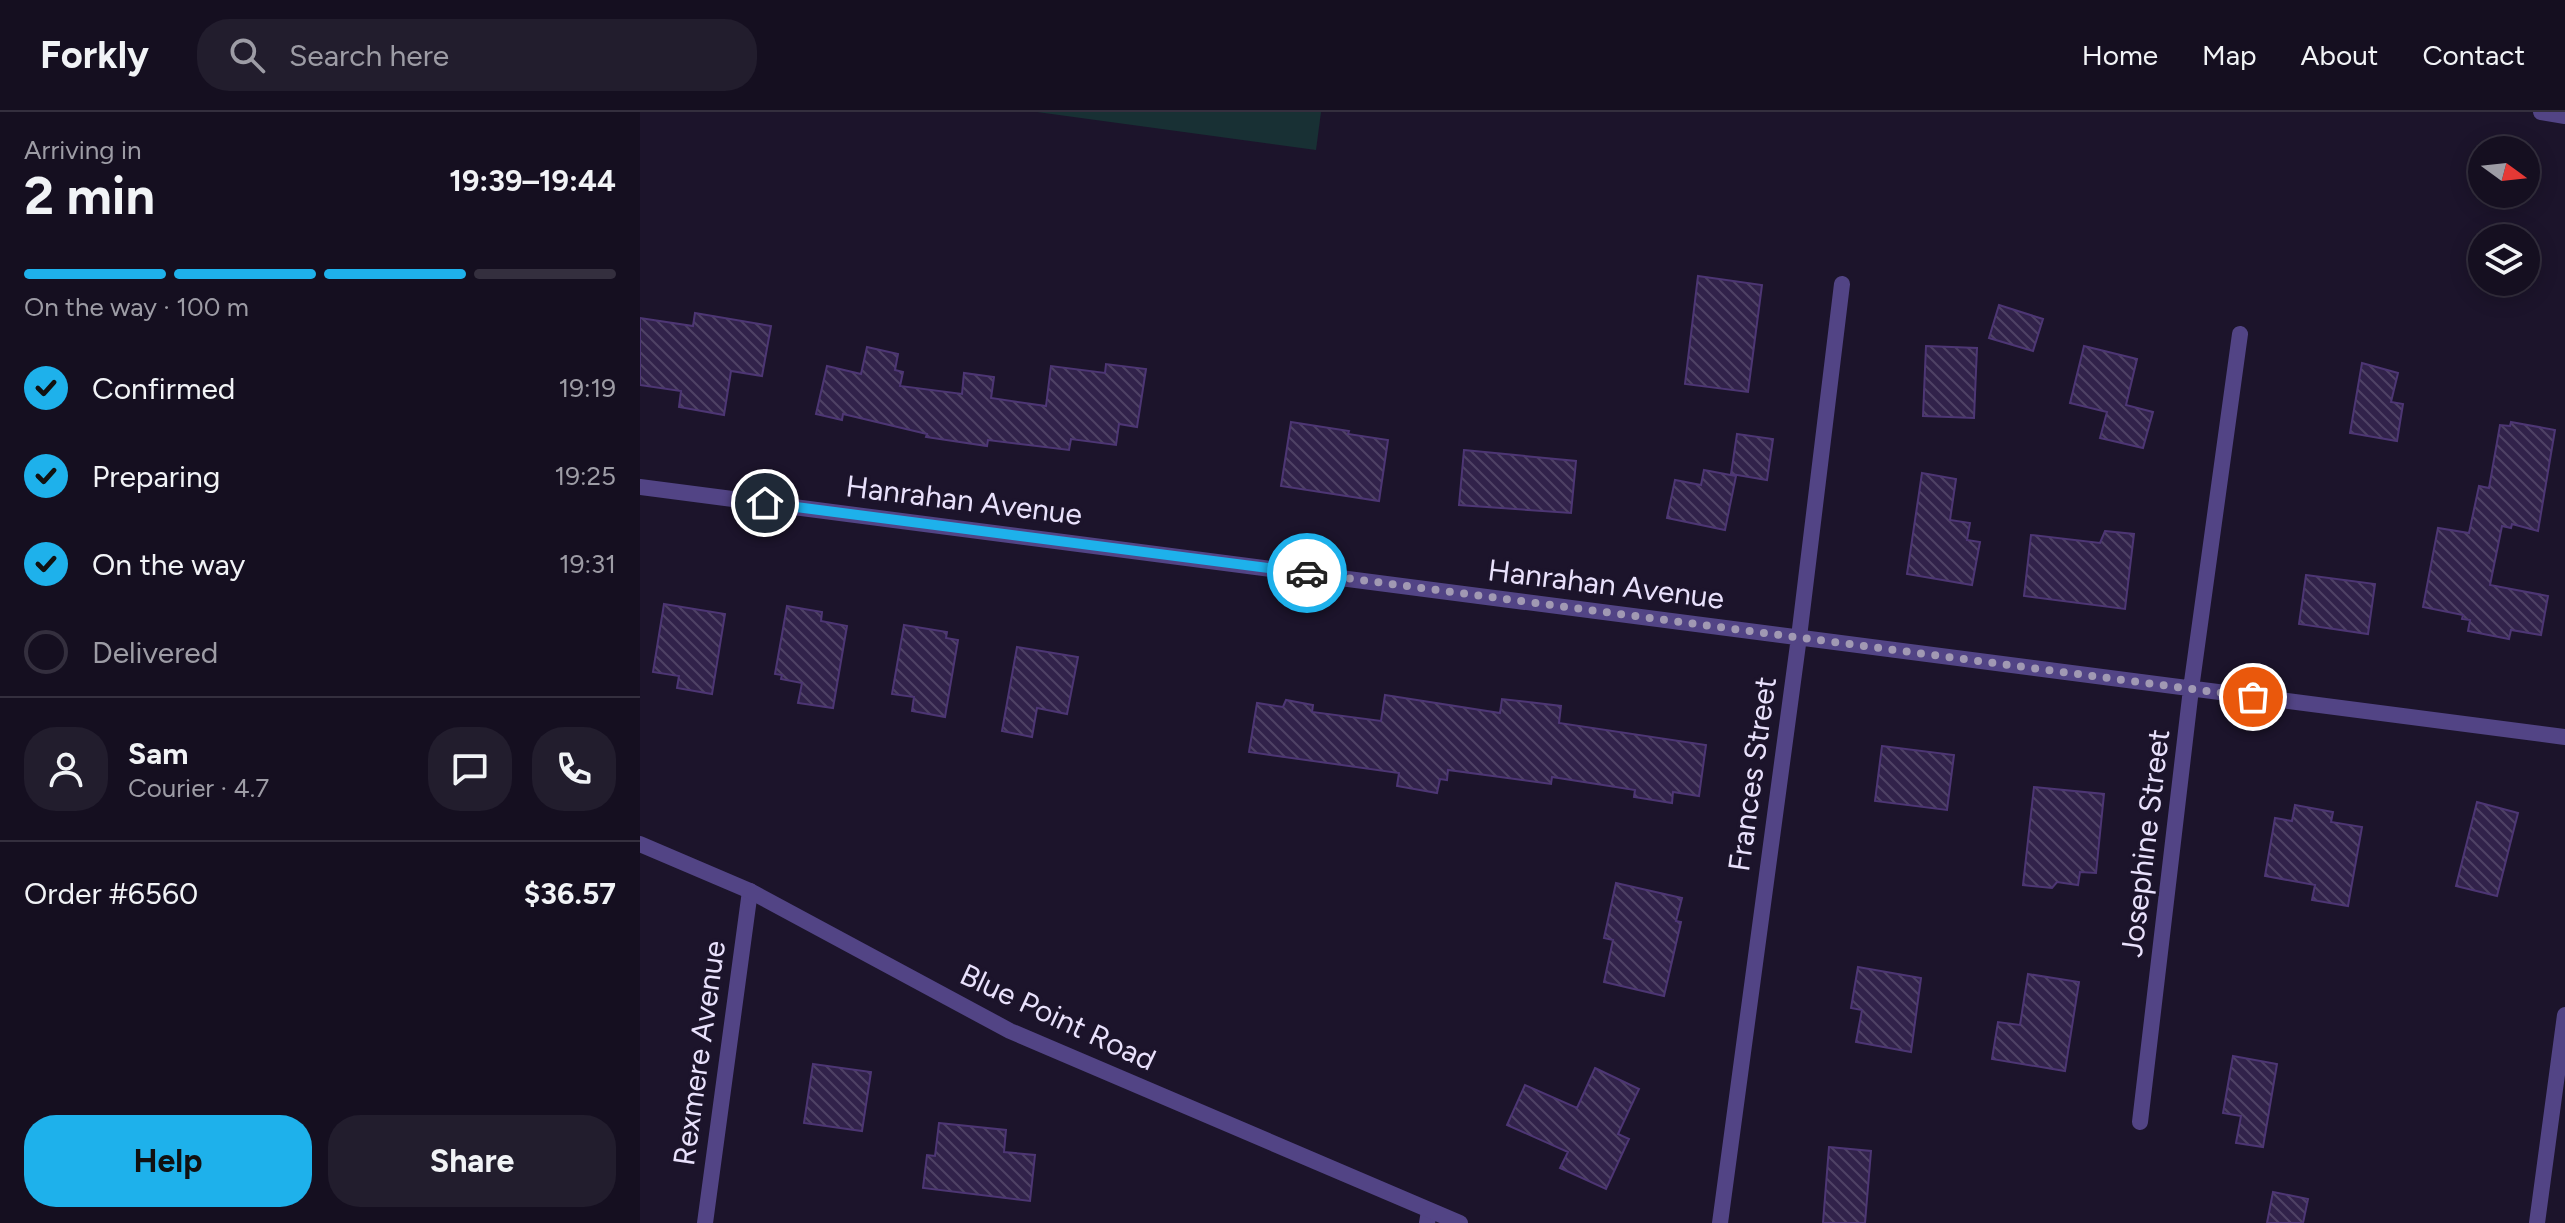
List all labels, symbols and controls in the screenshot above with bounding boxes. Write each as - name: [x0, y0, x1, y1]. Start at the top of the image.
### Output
- search box: [197, 19, 757, 91]
- text: Forkly: [40, 32, 149, 78]
- icon: search: [225, 33, 269, 77]
- text: Search here: [289, 37, 449, 74]
- text: Home: [2082, 38, 2158, 72]
- text: Map: [2202, 38, 2257, 72]
- text: About: [2301, 38, 2378, 72]
- text: Contact: [2422, 38, 2525, 72]
- text: Arriving in: [24, 134, 142, 166]
- north arrow: [2468, 136, 2540, 208]
- map controls: [2468, 136, 2540, 296]
- text: 19:39–19:44: [449, 162, 616, 199]
- text: 2 min: [24, 165, 155, 227]
- button: layers: [2468, 224, 2540, 296]
- text: On the way · 100 m: [24, 291, 249, 323]
- icon: check: [24, 366, 68, 410]
- text: Confirmed: [92, 370, 235, 407]
- text: 19:19: [559, 372, 616, 404]
- icon: check: [24, 454, 68, 498]
- text: Preparing: [92, 458, 220, 495]
- text: 19:25: [554, 460, 616, 492]
- street label: Hanrahan Avenue: [844, 467, 1084, 533]
- pin: [731, 469, 799, 537]
- icon: home: [743, 481, 787, 525]
- courier: [1267, 533, 1347, 613]
- icon: check: [24, 542, 68, 586]
- text: On the way: [92, 546, 245, 583]
- text: 19:31: [559, 548, 616, 580]
- icon: car: [1285, 551, 1329, 595]
- street label: Hanrahan Avenue: [1486, 551, 1726, 617]
- text: Delivered: [92, 634, 218, 671]
- pin: [2219, 663, 2287, 731]
- street label: Frances Street: [1720, 674, 1784, 874]
- icon: bag: [2231, 675, 2275, 719]
- button: person: [24, 727, 108, 811]
- button: chat: [428, 727, 512, 811]
- button: phone: [532, 727, 616, 811]
- street label: Josephine Street: [2113, 727, 2177, 959]
- text: Sam: [128, 735, 188, 772]
- text: Courier · 4.7: [128, 772, 269, 804]
- text: Order #6560: [24, 875, 198, 912]
- text: $36.57: [524, 875, 616, 912]
- street label: Rexmere Avenue: [665, 938, 733, 1168]
- street label: Blue Point Road: [954, 956, 1162, 1078]
- button: Help: [24, 1115, 312, 1207]
- button: Share: [328, 1115, 616, 1207]

